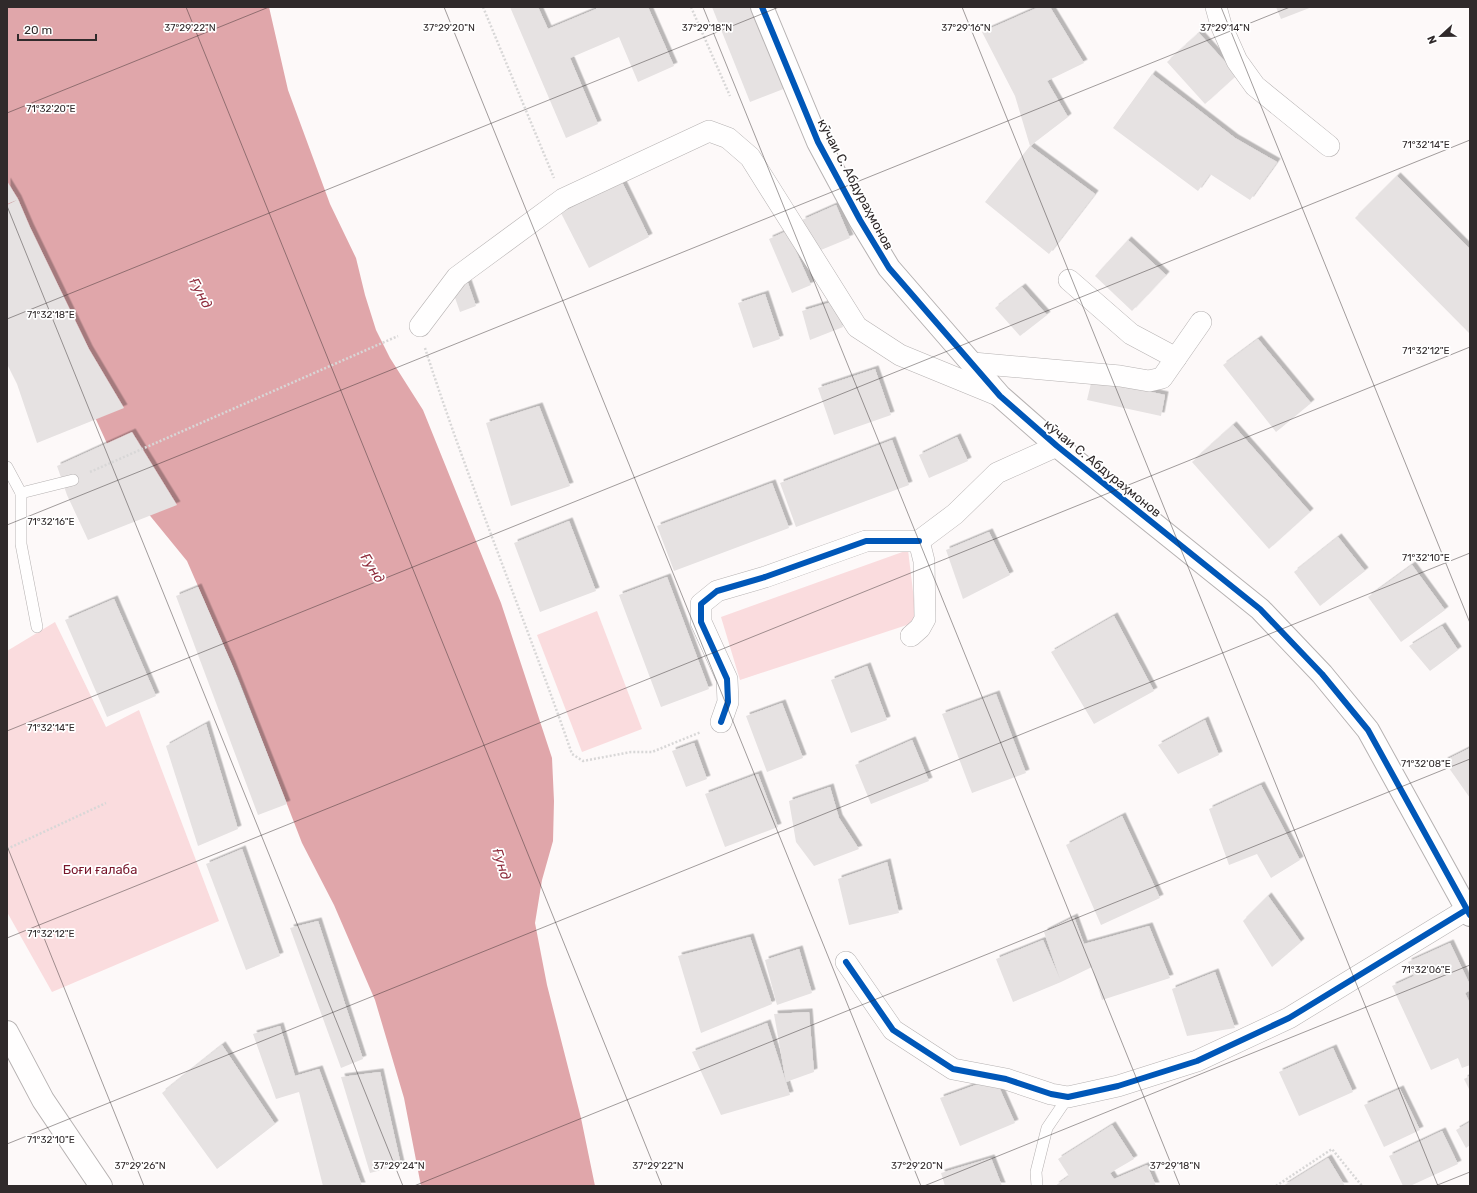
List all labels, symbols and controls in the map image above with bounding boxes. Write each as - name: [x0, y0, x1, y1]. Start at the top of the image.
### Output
- scale bar: [18, 16, 96, 42]
- north arrow: [1421, 16, 1461, 56]
- text: 37°29'22"N: [164, 22, 216, 34]
- text: 37°29'20"N: [423, 22, 475, 34]
- text: 37°29'18"N: [682, 22, 732, 34]
- text: 37°29'16"N: [941, 22, 991, 34]
- text: 37°29'14"N: [1200, 22, 1250, 34]
- text: 20 m: [24, 23, 52, 37]
- text: N: [1425, 33, 1440, 46]
- text: 71°32'20"E: [26, 103, 76, 115]
- street label: кӯчаи С. Абдураҳмонов: [815, 116, 897, 252]
- text: 71°32'14"E: [1402, 139, 1450, 151]
- water label: Ғунд: [186, 275, 216, 311]
- text: 71°32'18"E: [27, 309, 75, 321]
- text: 71°32'12"E: [1402, 345, 1450, 357]
- street label: кӯчаи С. Абдураҳмонов: [1041, 417, 1164, 520]
- text: 71°32'16"E: [27, 516, 75, 528]
- water label: Ғунд: [357, 550, 388, 586]
- text: 71°32'10"E: [1402, 552, 1450, 564]
- text: 71°32'14"E: [27, 722, 75, 734]
- text: 71°32'08"E: [1401, 758, 1451, 770]
- water label: Ғунд: [489, 846, 514, 882]
- park label: Боғи ғалаба: [63, 862, 137, 877]
- text: 71°32'12"E: [27, 928, 75, 940]
- text: 71°32'06"E: [1401, 964, 1451, 976]
- text: 71°32'10"E: [27, 1134, 75, 1146]
- text: 37°29'26"N: [114, 1160, 166, 1172]
- text: 37°29'24"N: [373, 1160, 425, 1172]
- text: 37°29'22"N: [632, 1160, 684, 1172]
- text: 37°29'20"N: [891, 1160, 943, 1172]
- text: 37°29'18"N: [1150, 1160, 1200, 1172]

